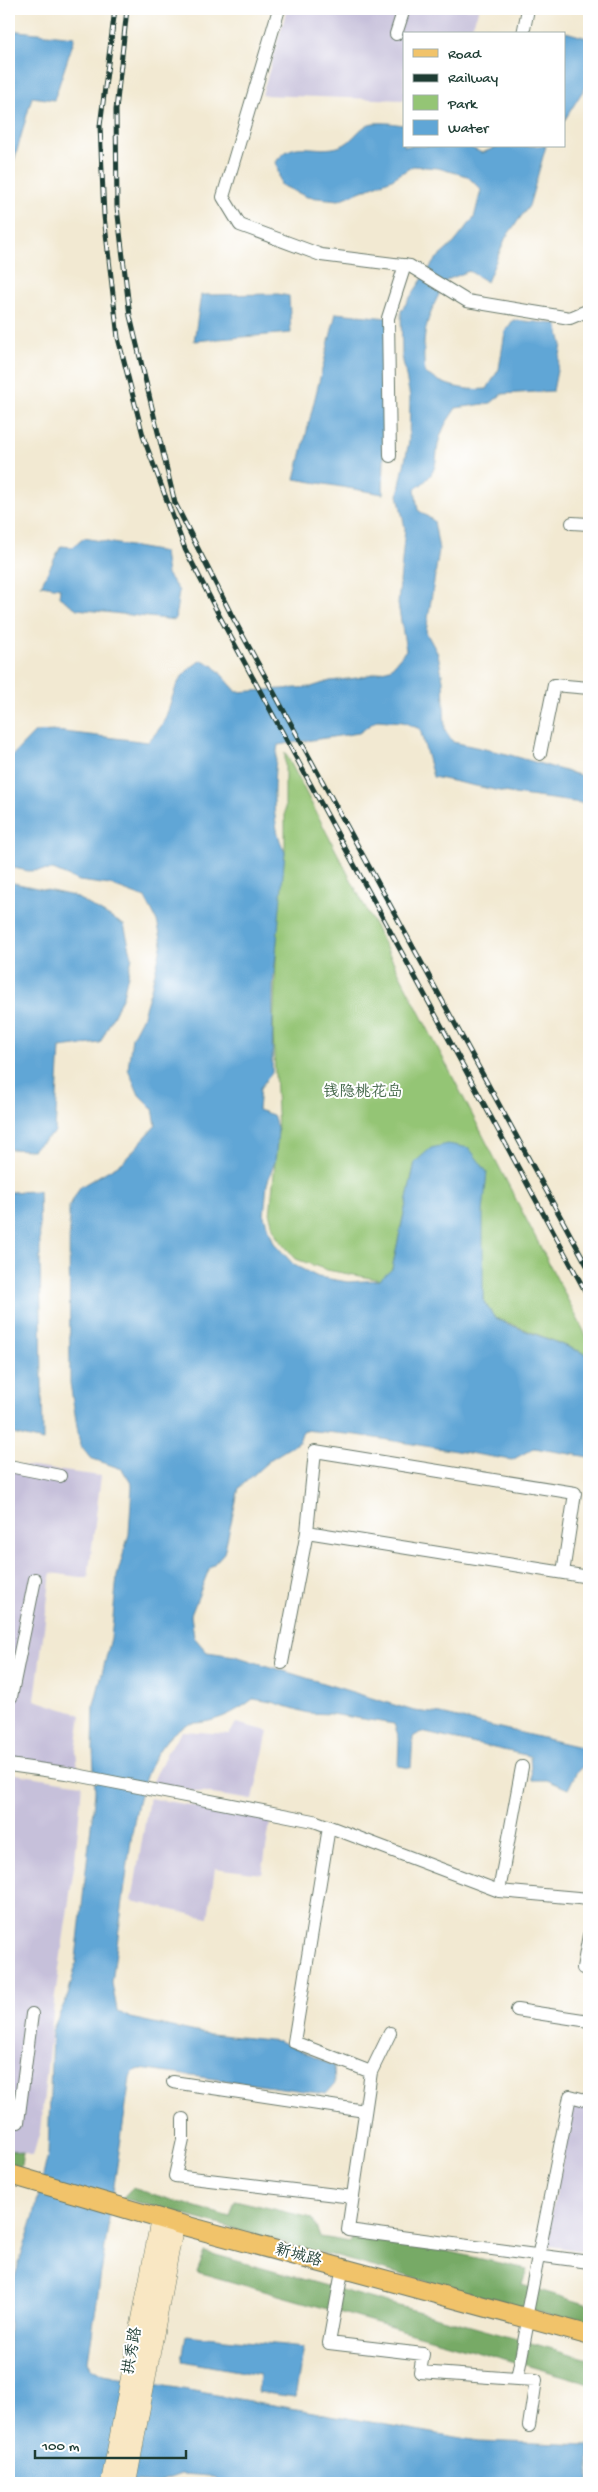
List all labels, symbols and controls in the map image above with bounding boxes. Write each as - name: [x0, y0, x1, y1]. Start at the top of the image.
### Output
- legend: [403, 32, 566, 148]
- text: Road: [448, 46, 482, 64]
- text: Railway: [448, 70, 499, 88]
- text: Park: [447, 96, 478, 114]
- text: Water: [448, 120, 490, 138]
- park label: 钱隐桃花岛: [323, 1082, 403, 1103]
- street label: 新城路: [272, 2240, 324, 2272]
- street label: 拱秀路: [119, 2325, 148, 2376]
- scale bar: [35, 2427, 186, 2459]
- text: 100 m: [41, 2438, 80, 2456]

